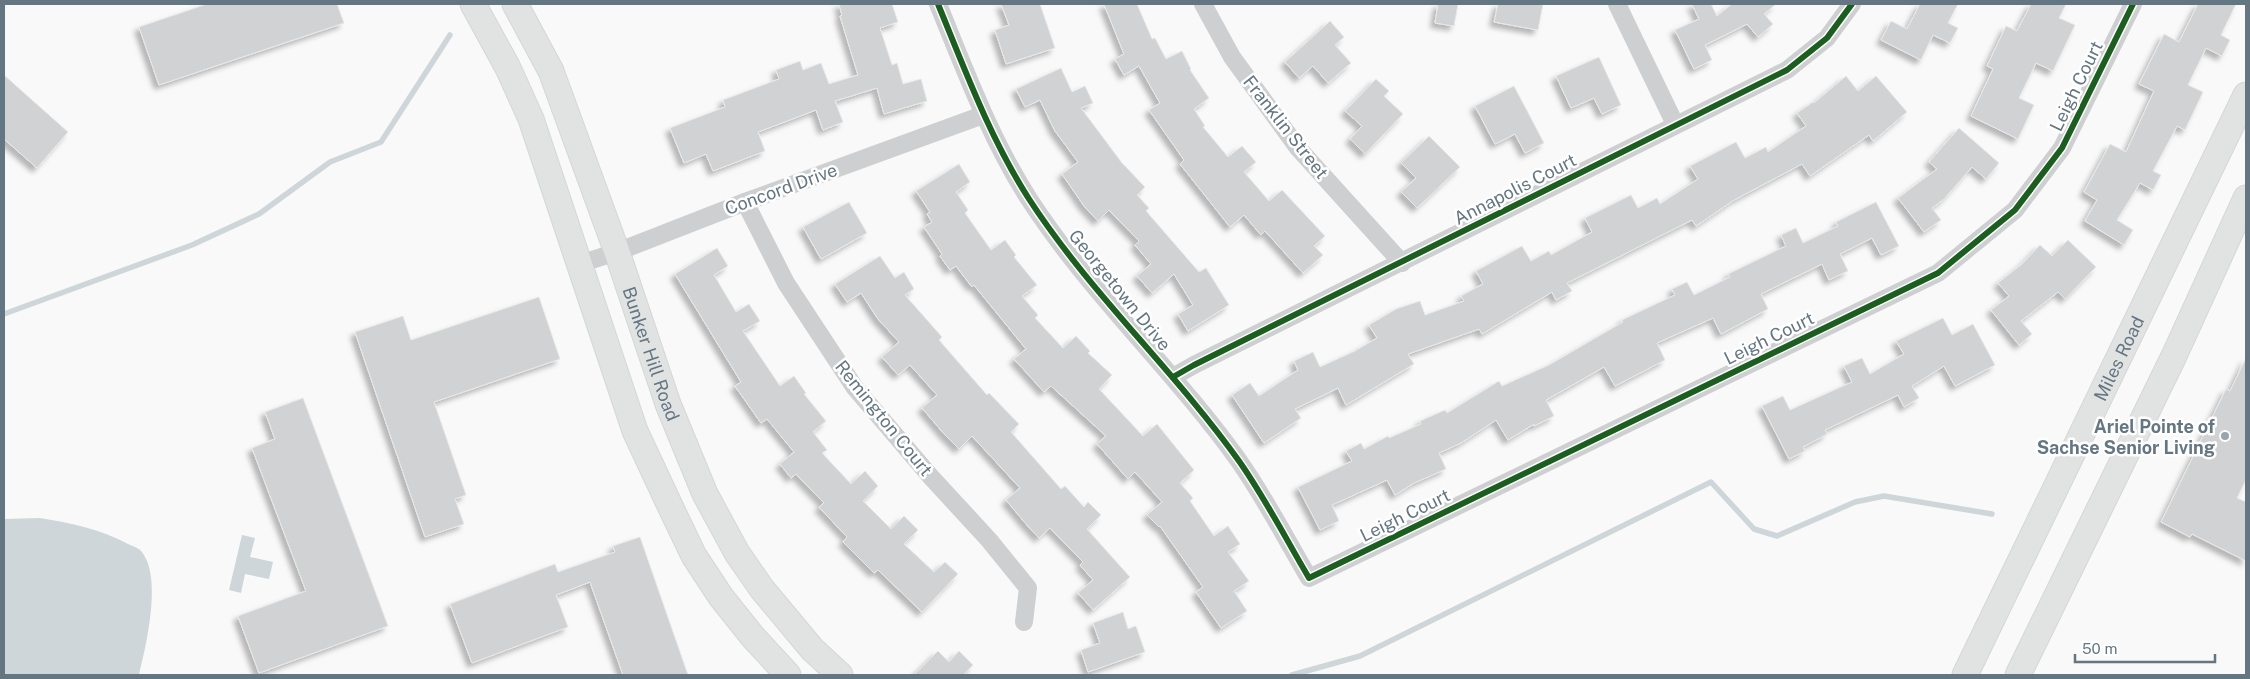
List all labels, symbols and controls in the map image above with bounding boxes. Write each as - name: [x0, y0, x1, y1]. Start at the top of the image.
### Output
- street label: Leigh Court: [2045, 38, 2107, 134]
- street label: Franklin Street: [1239, 71, 1333, 183]
- street label: Annapolis Court: [1450, 149, 1580, 229]
- street label: Concord Drive: [722, 159, 840, 219]
- street label: Georgetown Drive: [1065, 225, 1175, 355]
- street label: Bunker Hill Road: [619, 284, 684, 424]
- street label: Leigh Court: [1721, 307, 1817, 369]
- street label: Miles Road: [2089, 312, 2148, 404]
- street label: Remington Court: [831, 356, 937, 480]
- place label: Ariel Pointe of Sachse Senior Living: [2037, 416, 2215, 458]
- marker: Ariel Pointe of Sachse Senior Living: [2219, 430, 2231, 442]
- street label: Leigh Court: [1357, 484, 1453, 546]
- scale bar: [2075, 632, 2215, 664]
- text: 50 m: [2082, 640, 2117, 657]

